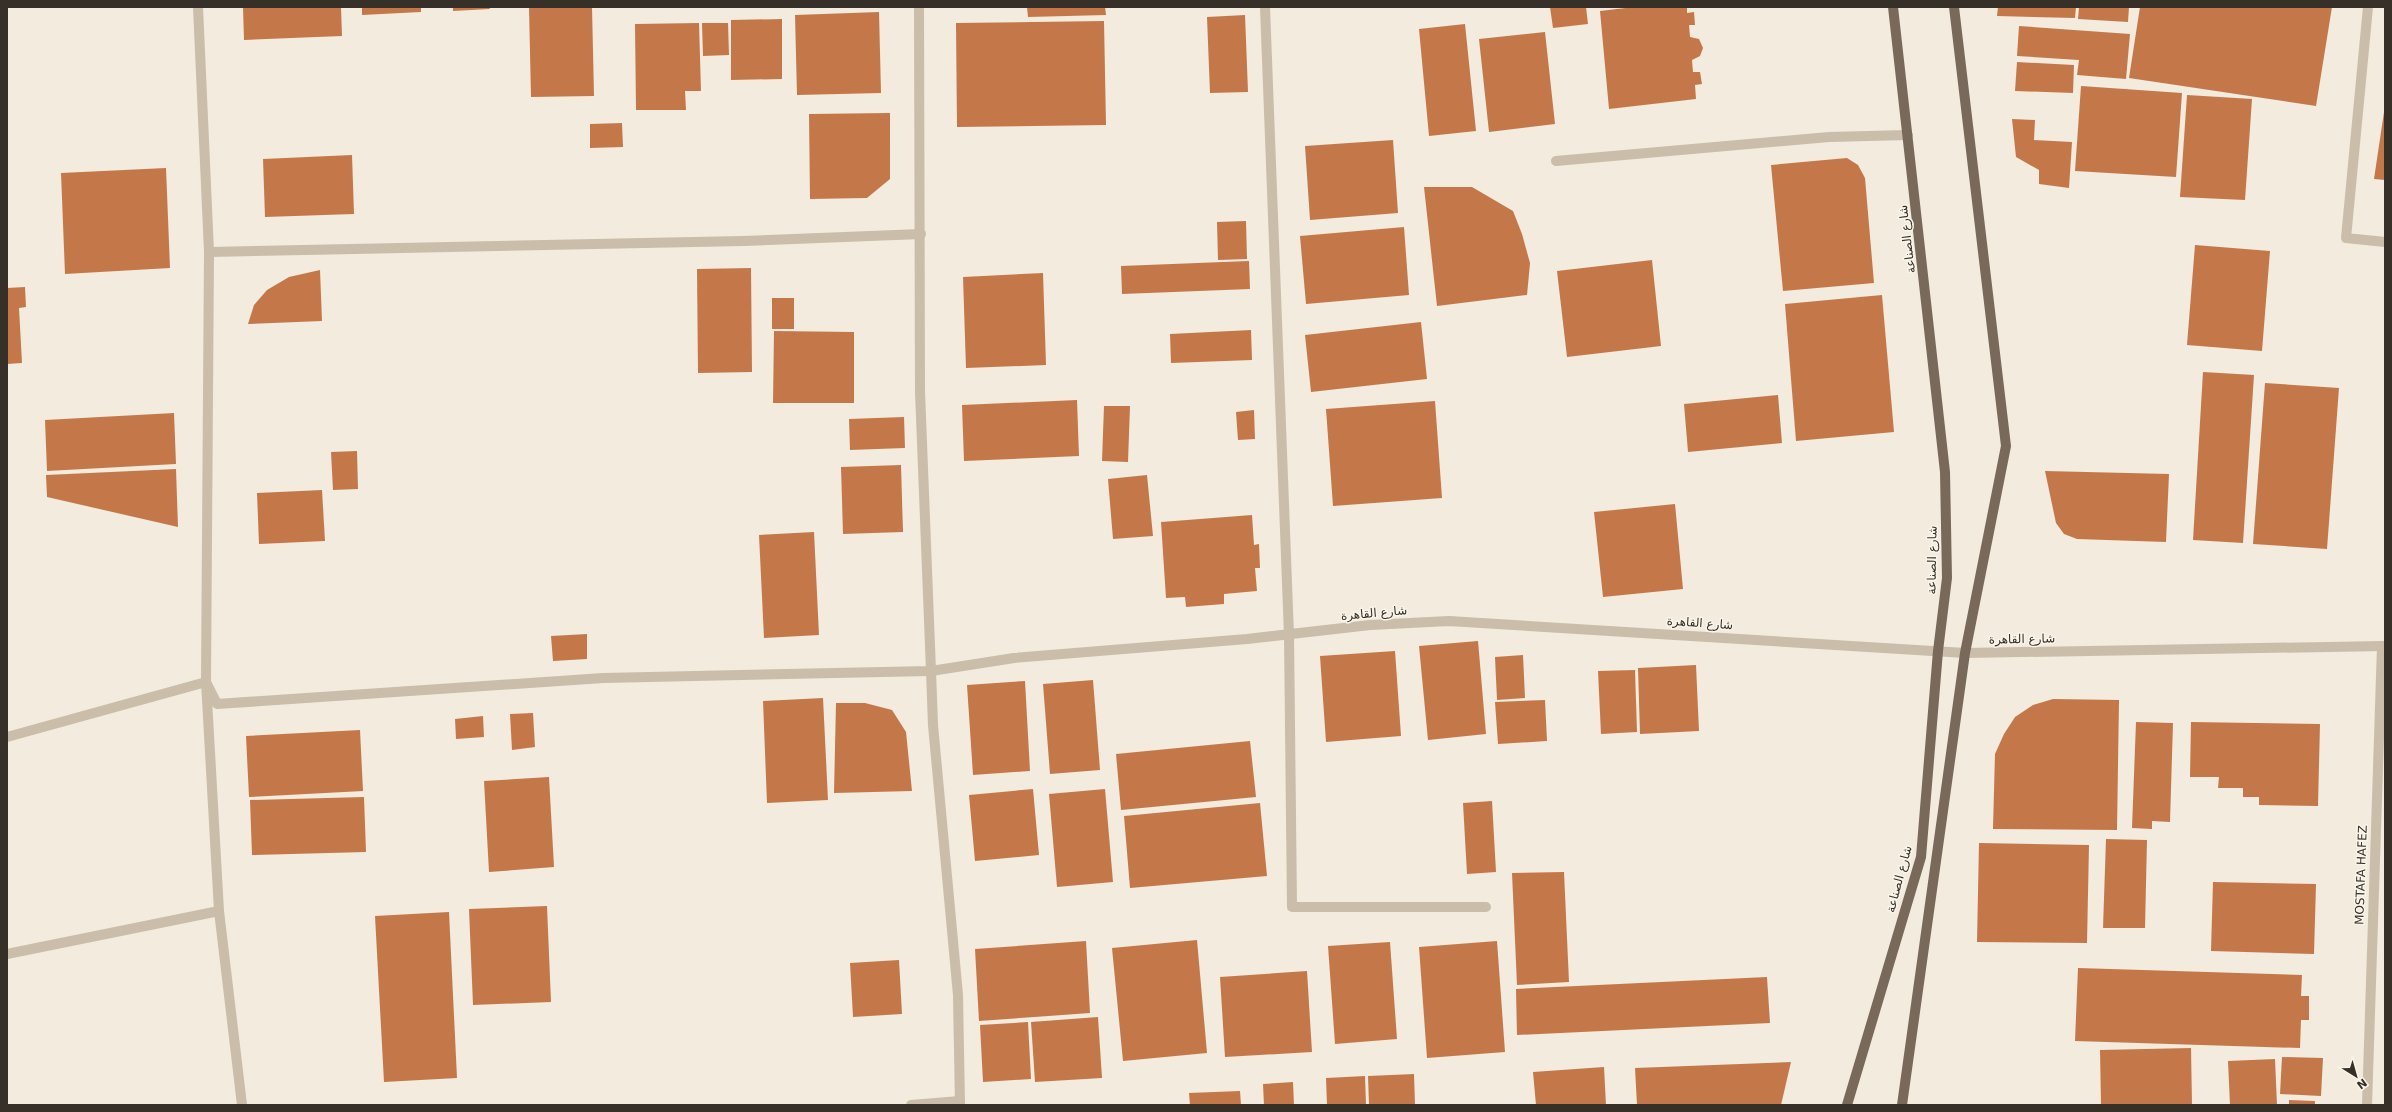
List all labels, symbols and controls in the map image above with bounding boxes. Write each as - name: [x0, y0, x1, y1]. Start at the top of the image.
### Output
- street label: شارع الصناعة: [1896, 204, 1919, 274]
- street label: شارع الصناعة: [1924, 526, 1941, 595]
- street label: شارع القاهرة: [1340, 603, 1408, 624]
- street label: شارع القاهرة: [1666, 614, 1734, 633]
- street label: شارع القاهرة: [1989, 631, 2055, 648]
- street label: MOSTAFA HAFEZ: [2352, 825, 2370, 925]
- street label: شارع الصناعة: [1883, 844, 1916, 914]
- north arrow: [2336, 1056, 2376, 1096]
- text: N: [2354, 1076, 2369, 1092]

